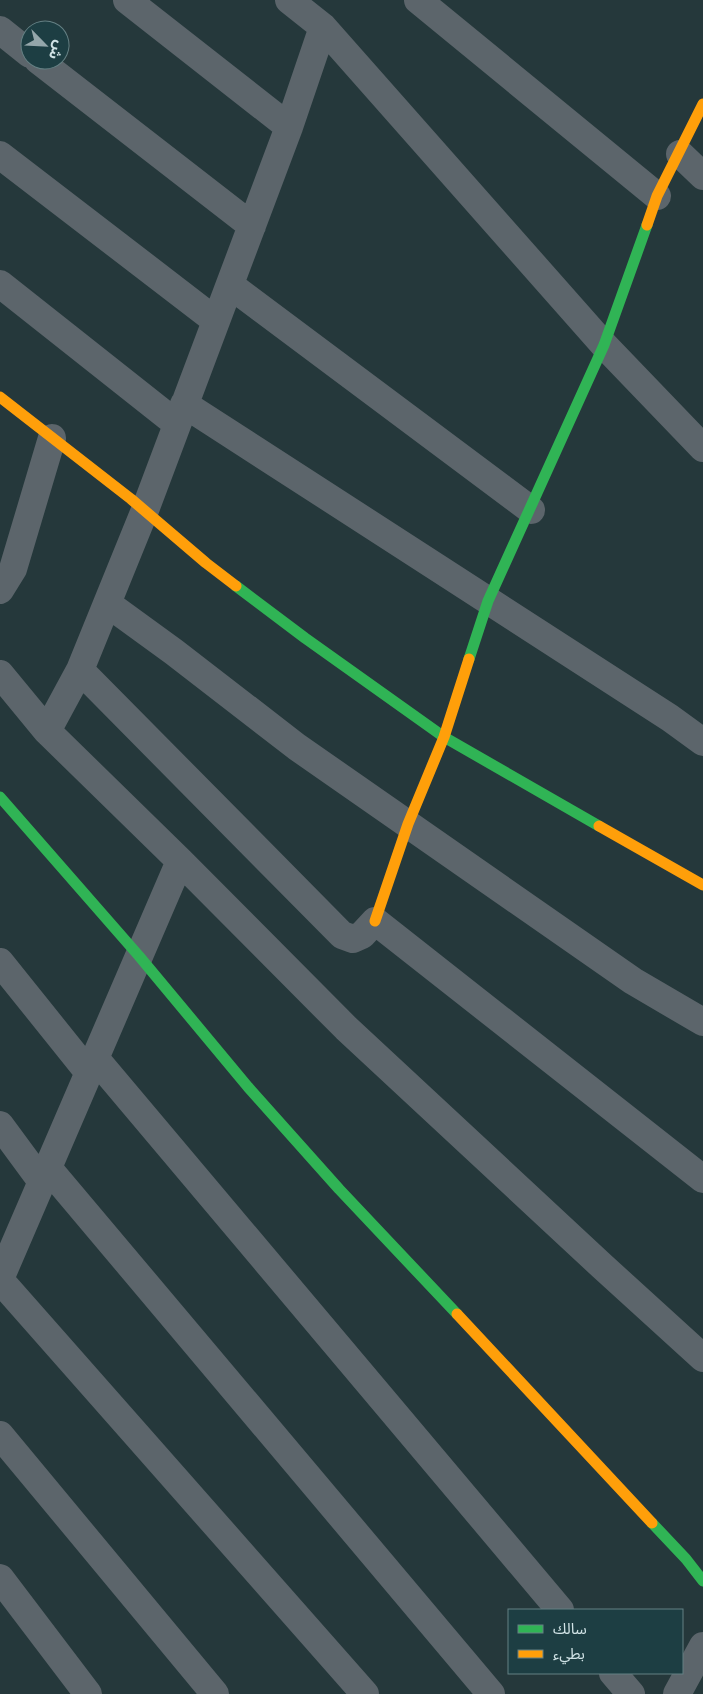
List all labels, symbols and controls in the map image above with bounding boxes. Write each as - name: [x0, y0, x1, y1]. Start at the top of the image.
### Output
- north arrow: [20, 20, 70, 70]
- text: ش: [45, 38, 70, 63]
- legend: [508, 1609, 683, 1674]
- text: سالك: [553, 1618, 587, 1638]
- text: بطيء: [553, 1643, 585, 1665]

